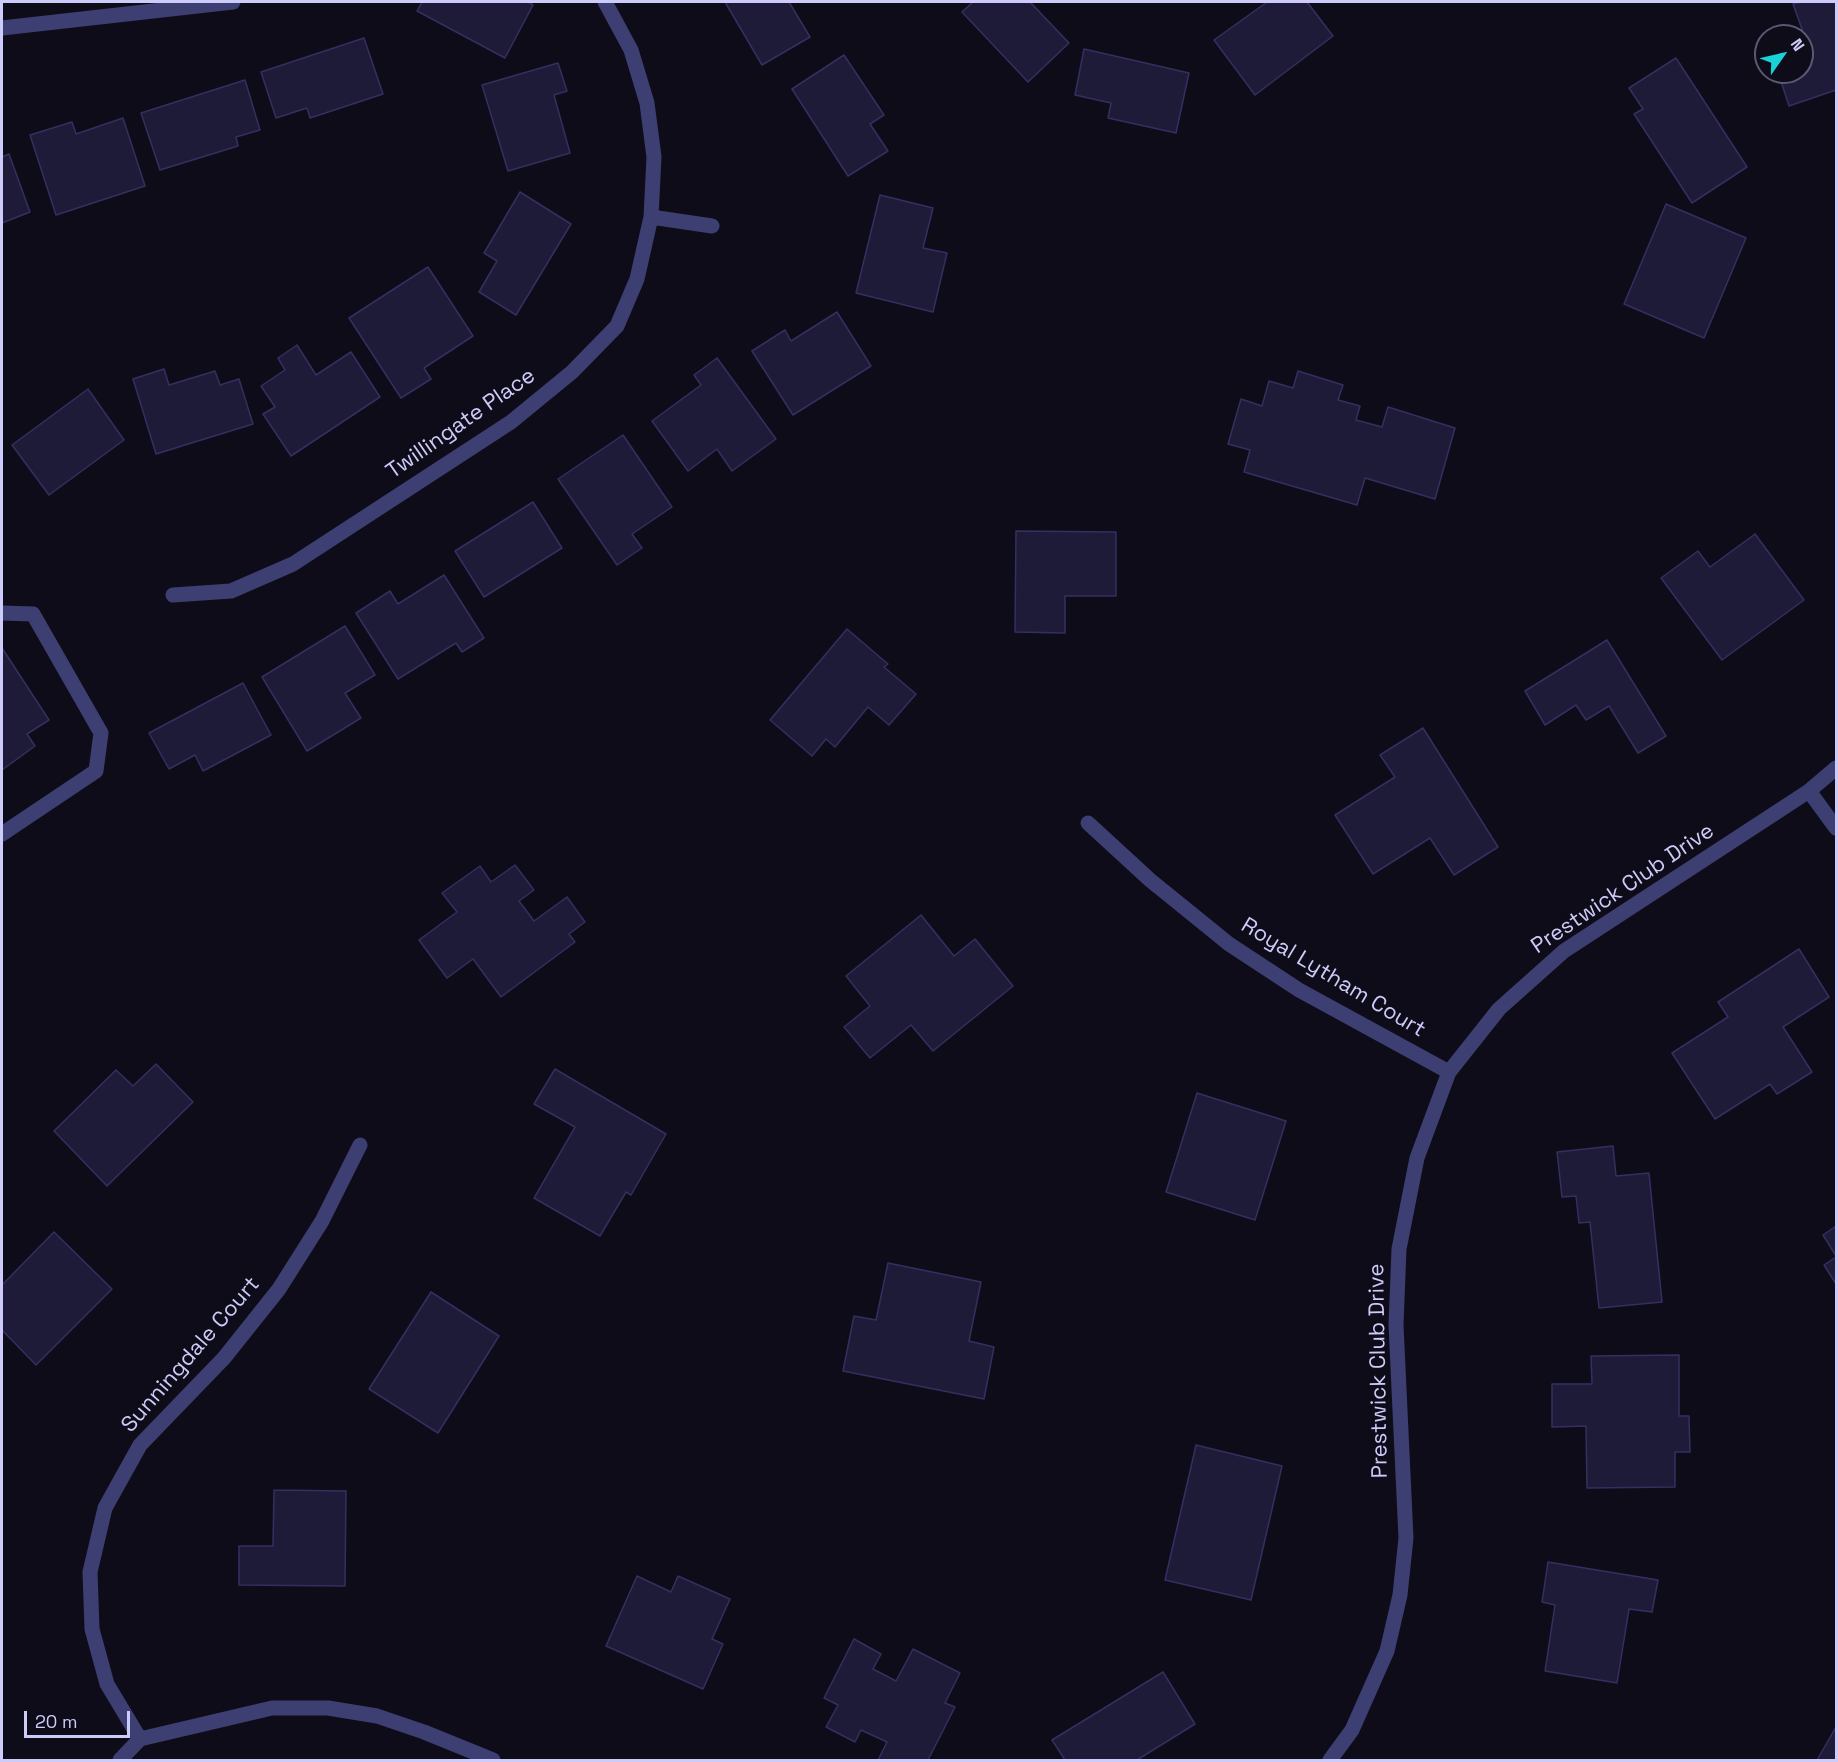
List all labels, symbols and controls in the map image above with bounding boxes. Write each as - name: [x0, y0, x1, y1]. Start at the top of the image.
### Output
- north arrow: [1754, 24, 1814, 84]
- text: N: [1786, 34, 1809, 55]
- street label: Twillingate Place: [382, 363, 540, 485]
- street label: Prestwick Club Drive: [1527, 818, 1719, 960]
- street label: Royal Lytham Court: [1236, 912, 1430, 1044]
- street label: Prestwick Club Drive: [1364, 1263, 1394, 1479]
- street label: Sunningdale Court: [116, 1272, 266, 1438]
- scale bar: [27, 1699, 134, 1737]
- text: 20 m: [35, 1710, 78, 1733]

